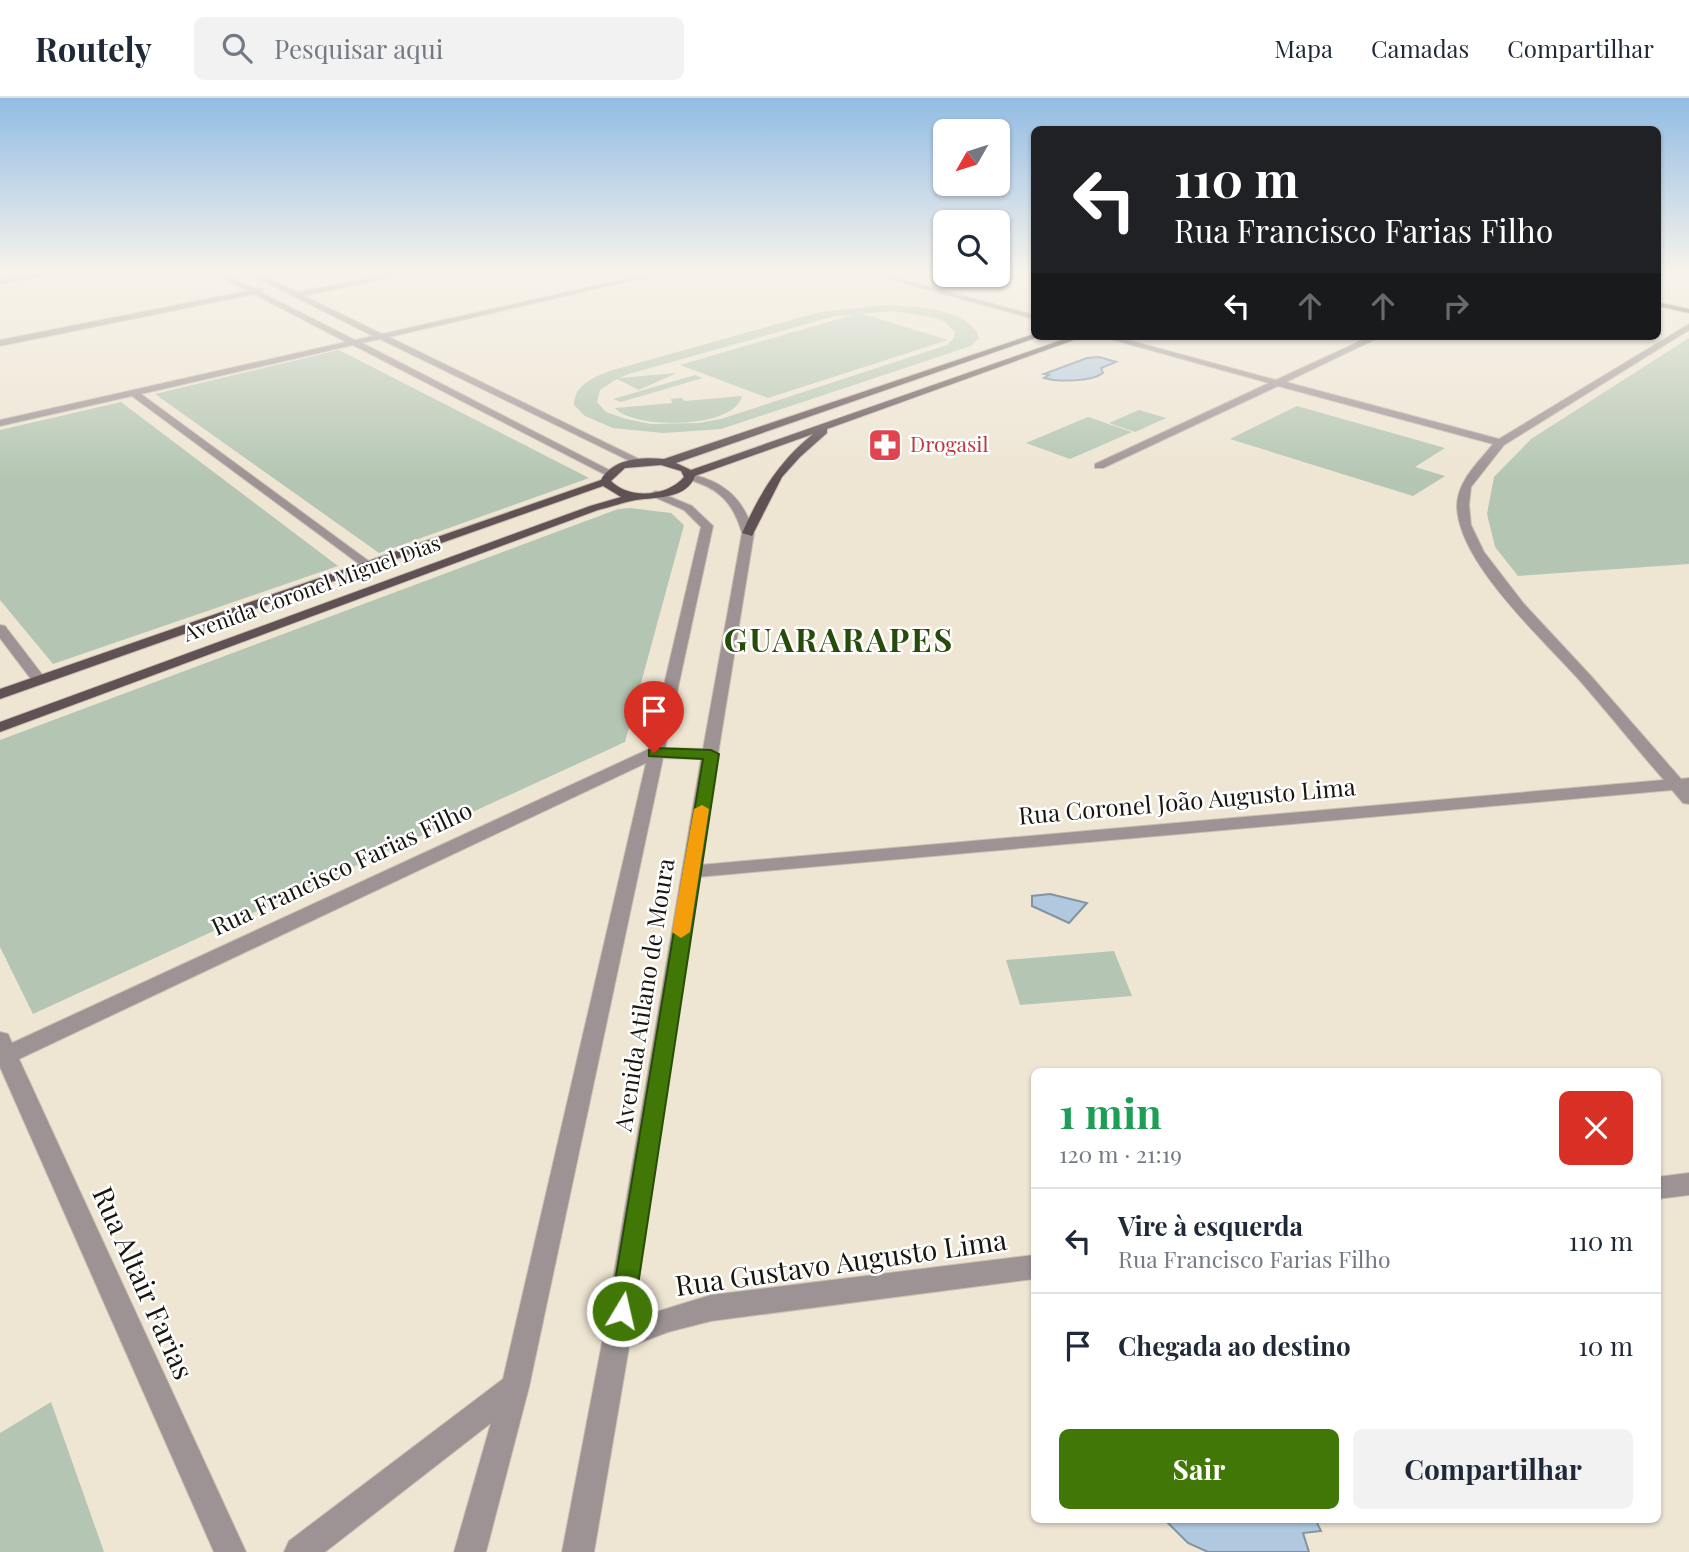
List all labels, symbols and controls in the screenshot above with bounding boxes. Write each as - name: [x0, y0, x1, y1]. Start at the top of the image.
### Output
- search box: [194, 17, 684, 80]
- text: Routely: [35, 26, 152, 70]
- icon: search: [218, 29, 256, 67]
- text: Pesquisar aqui: [274, 31, 443, 66]
- text: Mapa: [1274, 32, 1333, 64]
- text: Camadas: [1371, 32, 1469, 64]
- text: Compartilhar: [1507, 32, 1654, 64]
- north arrow: [933, 119, 1010, 196]
- map controls: [933, 119, 1010, 287]
- text: 110 m: [1174, 145, 1299, 210]
- icon: left: [1059, 154, 1150, 245]
- text: Rua Francisco Farias Filho: [1174, 208, 1553, 251]
- button: search: [933, 210, 1010, 287]
- icon: left: [1218, 287, 1256, 325]
- icon: ahead: [1291, 287, 1329, 325]
- icon: ahead: [1364, 287, 1402, 325]
- icon: right: [1437, 287, 1475, 325]
- pharmacy icon: Drogasil: [866, 426, 904, 464]
- place label: Drogasil: [910, 429, 989, 457]
- street label: Avenida Coronel Miguel Dias: [178, 527, 444, 647]
- district label: GUARARAPES: [724, 617, 954, 660]
- pin: [624, 681, 684, 753]
- icon: arrive: [635, 692, 673, 730]
- street label: Rua Coronel João Augusto Lima: [1017, 769, 1357, 831]
- street label: Rua Francisco Farias Filho: [205, 793, 477, 942]
- street label: Avenida Atilano de Moura: [605, 856, 680, 1135]
- text: 1 min: [1059, 1084, 1162, 1140]
- button: close: [1559, 1091, 1633, 1165]
- text: 120 m · 21:19: [1059, 1138, 1182, 1169]
- street label: Rua Altair Farias: [85, 1180, 203, 1385]
- text: Vire à esquerda: [1118, 1208, 1303, 1243]
- street label: Rua Gustavo Augusto Lima: [673, 1220, 1009, 1303]
- icon: left: [1059, 1222, 1097, 1260]
- text: 110 m: [1569, 1223, 1633, 1258]
- text: Rua Francisco Farias Filho: [1118, 1243, 1391, 1274]
- position arrow: [585, 1274, 659, 1348]
- icon: arrive: [1059, 1327, 1097, 1365]
- text: Chegada ao destino: [1118, 1328, 1351, 1363]
- text: 10 m: [1578, 1328, 1633, 1363]
- button: Sair: [1059, 1429, 1339, 1509]
- button: Compartilhar: [1353, 1429, 1633, 1509]

